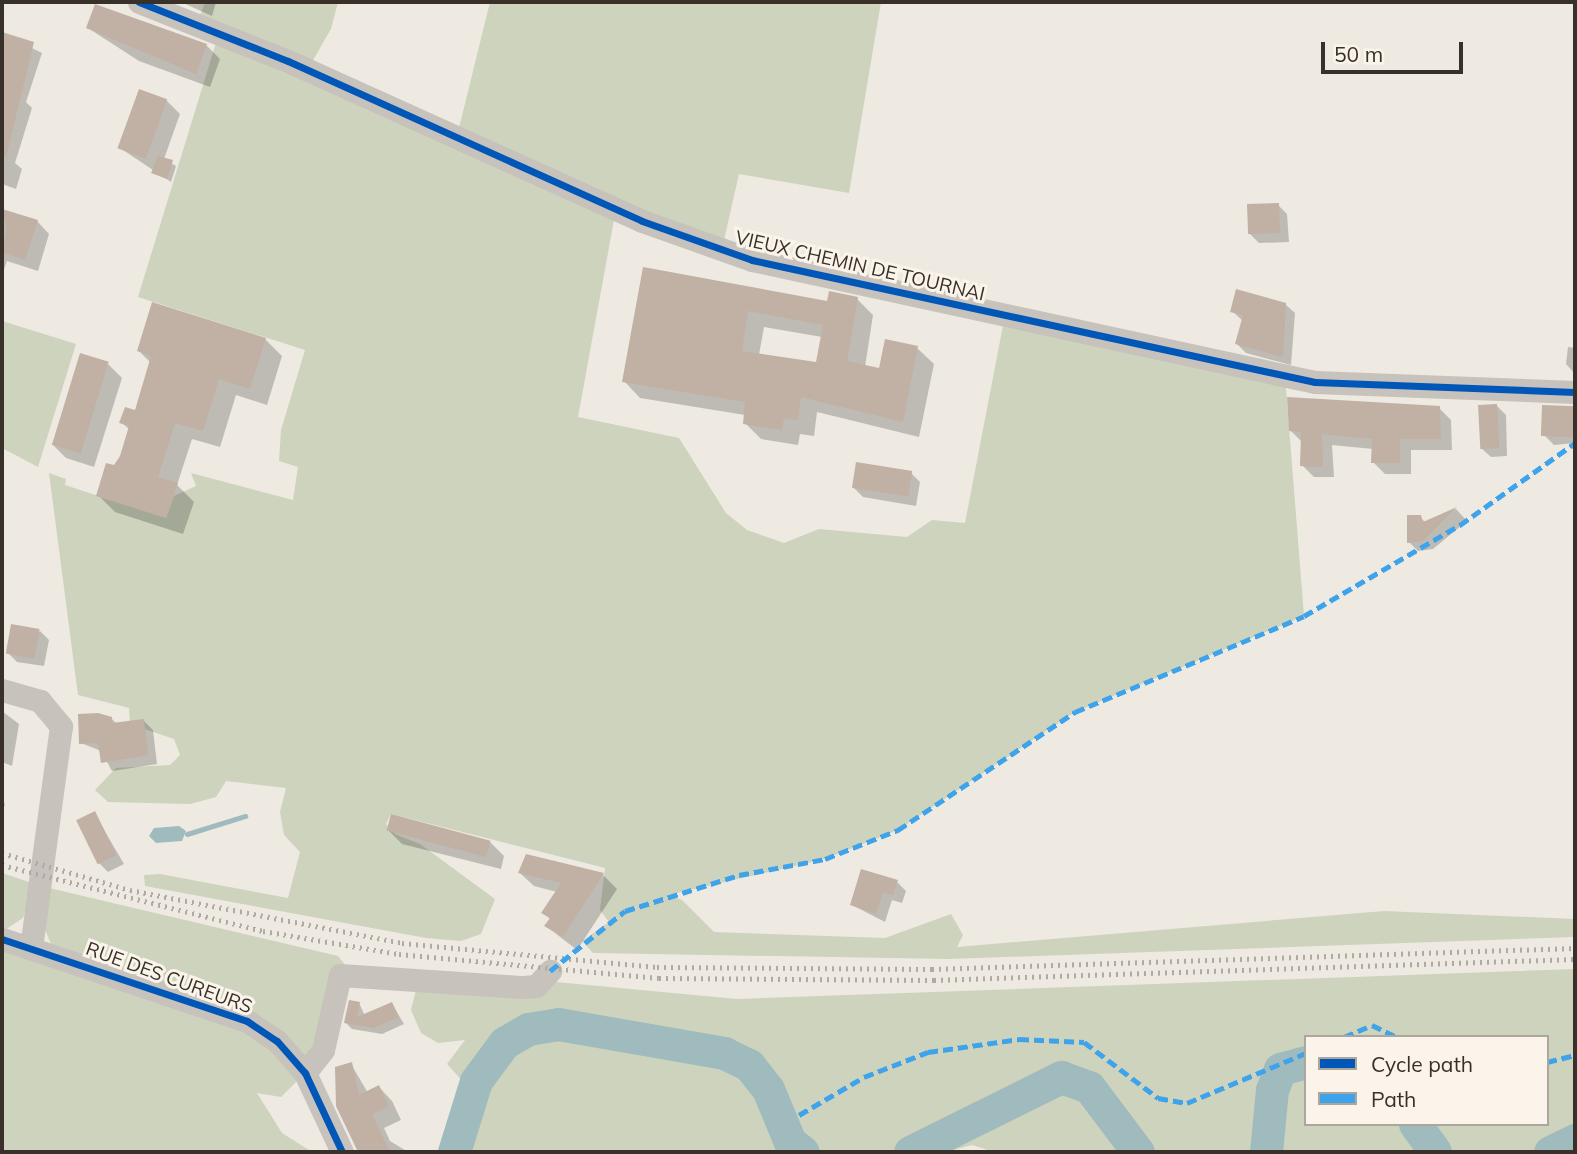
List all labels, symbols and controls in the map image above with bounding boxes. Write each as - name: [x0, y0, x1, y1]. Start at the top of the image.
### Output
- scale bar: [1325, 28, 1467, 72]
- text: 50 m: [1334, 41, 1383, 67]
- street label: VIEUX CHEMIN DE TOURNAI: [733, 226, 987, 306]
- street label: RUE DES CUREURS: [83, 937, 255, 1019]
- legend: [1304, 1035, 1549, 1126]
- text: Cycle path: [1371, 1051, 1473, 1077]
- text: Path: [1371, 1086, 1416, 1112]

